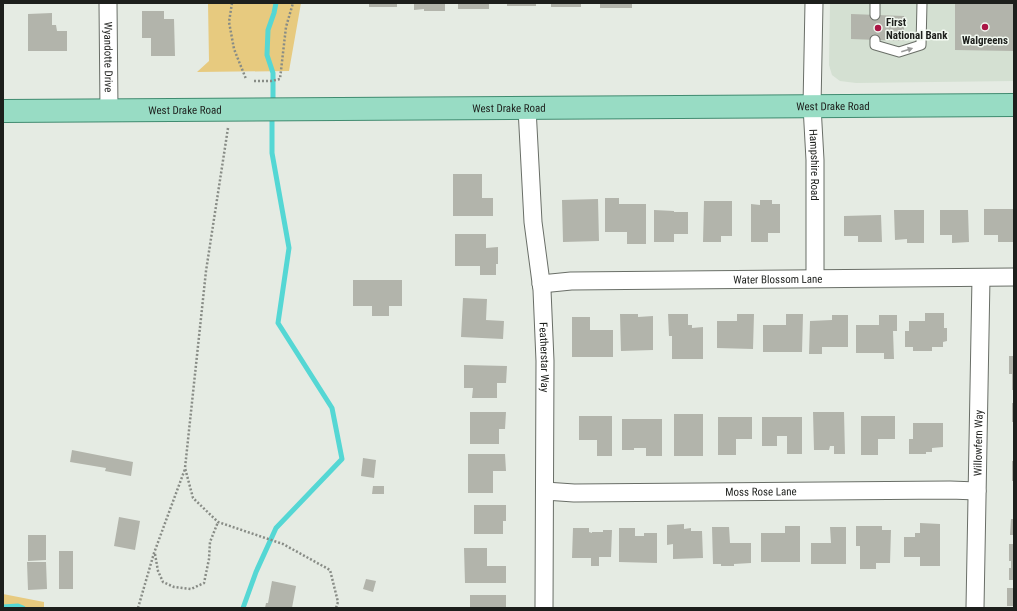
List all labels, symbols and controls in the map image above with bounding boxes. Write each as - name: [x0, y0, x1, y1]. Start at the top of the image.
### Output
- place label: First National Bank: [886, 16, 948, 42]
- street label: Wyandotte Drive: [102, 22, 115, 92]
- marker: Walgreens: [980, 22, 990, 32]
- marker: First National Bank: [873, 23, 883, 33]
- place label: Walgreens: [962, 34, 1008, 47]
- one-way arrow: [901, 46, 913, 52]
- street label: West Drake Road: [796, 99, 870, 113]
- street label: West Drake Road: [472, 101, 546, 115]
- street label: West Drake Road: [148, 103, 222, 117]
- street label: Hampshire Road: [807, 129, 822, 201]
- street label: Water Blossom Lane: [733, 272, 823, 286]
- street label: Featherstar Way: [537, 322, 552, 393]
- street label: Willowfern Way: [971, 409, 985, 476]
- street label: Moss Rose Lane: [725, 485, 797, 498]

